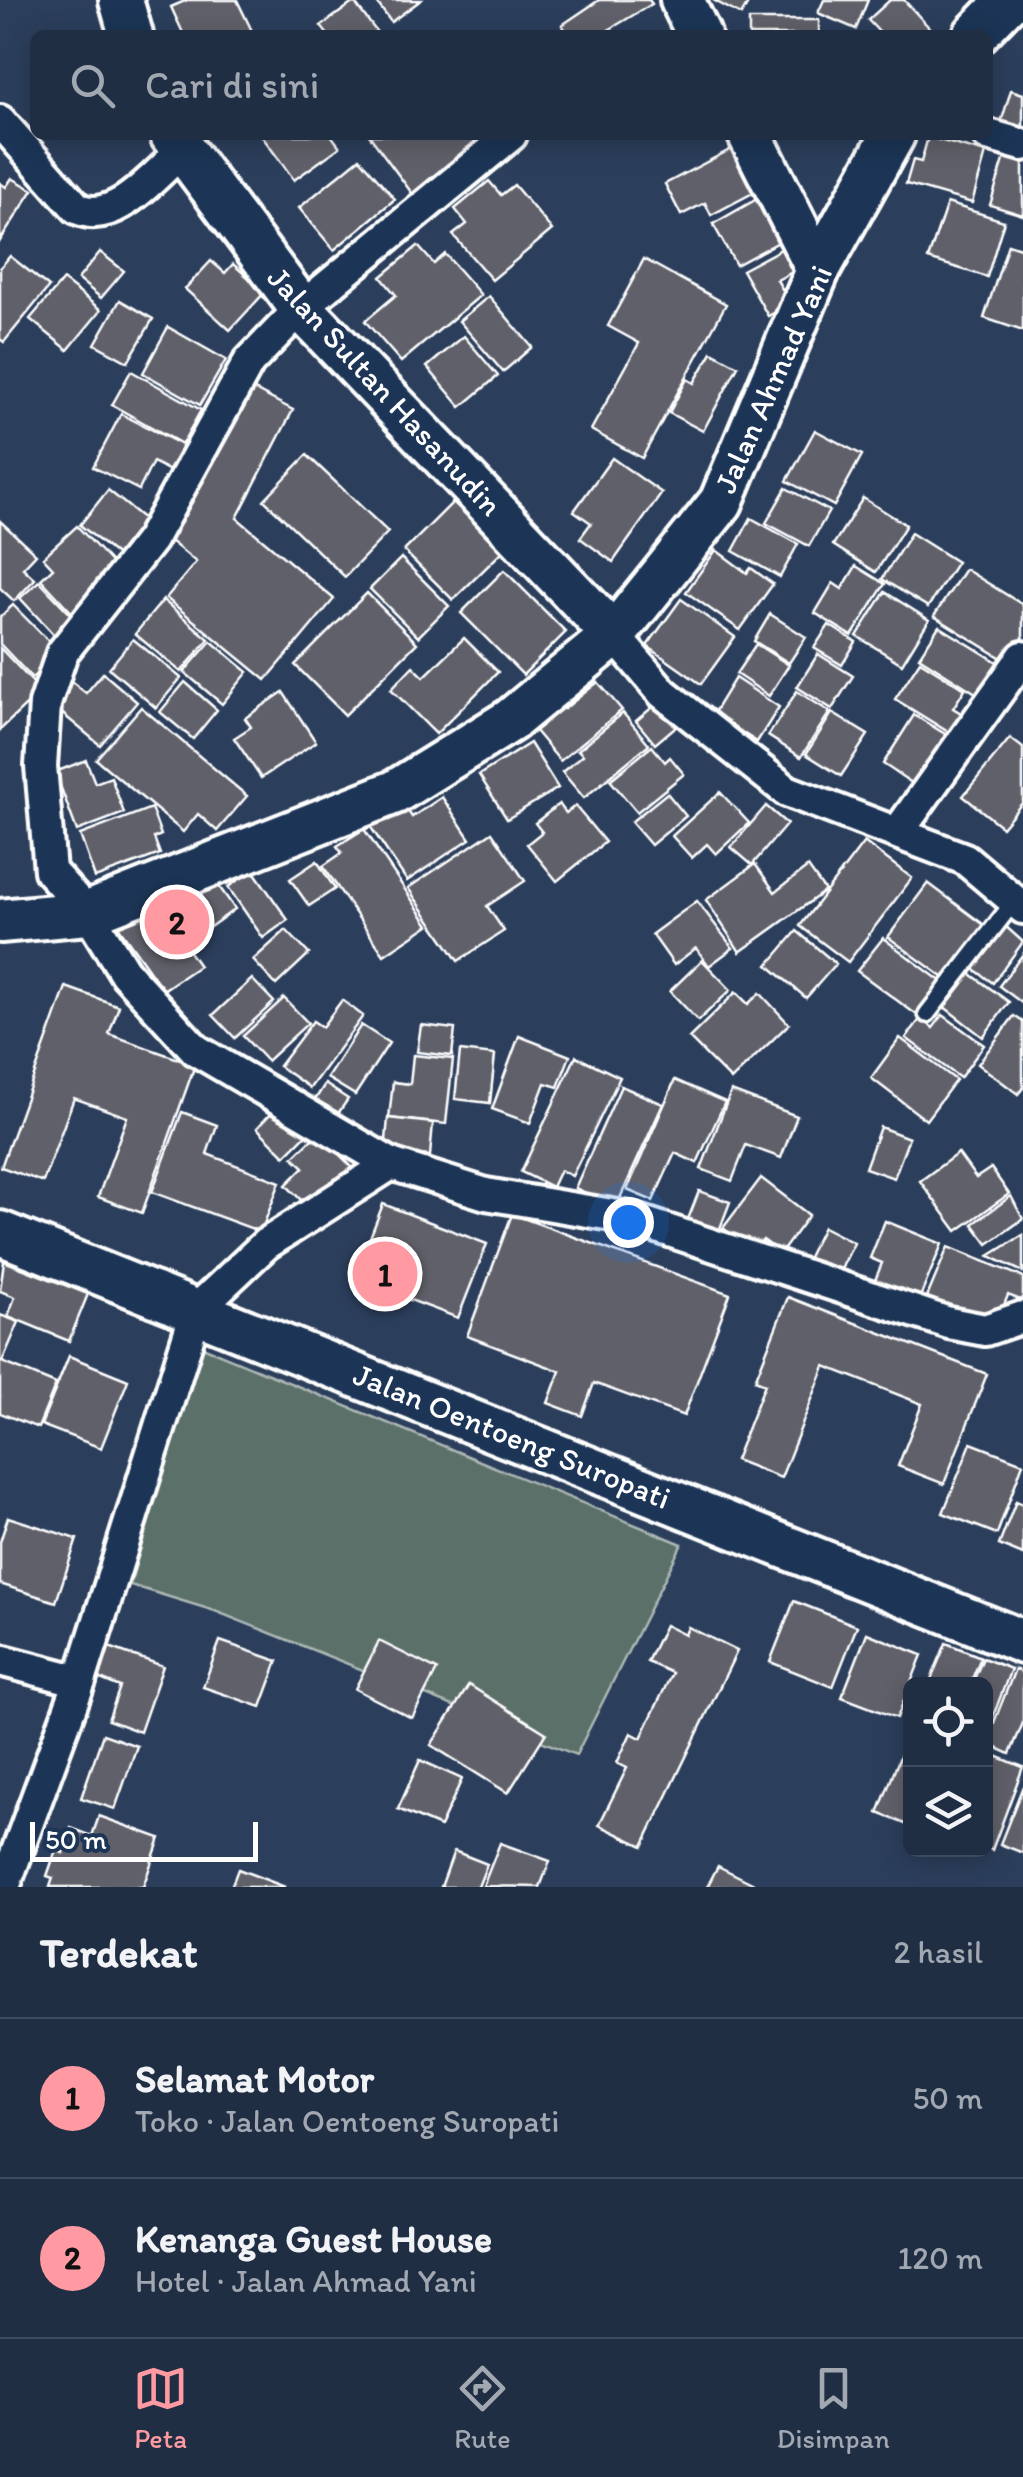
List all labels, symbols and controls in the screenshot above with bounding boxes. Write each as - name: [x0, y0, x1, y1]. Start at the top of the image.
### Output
- search box: [30, 30, 993, 140]
- icon: search: [65, 58, 120, 113]
- text: Cari di sini: [145, 62, 319, 108]
- street label: Jalan Sultan Hasanudin: [260, 259, 510, 523]
- street label: Jalan Ahmad Yani: [706, 259, 840, 499]
- pin: 2: [144, 884, 210, 960]
- your location: [603, 1197, 654, 1248]
- pin: 1: [352, 1236, 418, 1312]
- street label: Jalan Oentoeng Suropati: [348, 1355, 676, 1517]
- map controls: [903, 1677, 993, 1857]
- button: locate: [903, 1677, 993, 1767]
- button: layers: [903, 1767, 993, 1857]
- scale bar: [30, 1817, 258, 1862]
- text: 50 m: [45, 1822, 107, 1856]
- text: Terdekat: [40, 1927, 198, 1978]
- text: 2 hasil: [894, 1933, 983, 1971]
- text: Selamat Motor: [135, 2056, 374, 2102]
- text: 1: [65, 2079, 80, 2117]
- text: 50 m: [912, 2079, 983, 2117]
- text: Toko · Jalan Oentoeng Suropati: [135, 2102, 559, 2140]
- text: Kenanga Guest House: [135, 2216, 492, 2262]
- text: 2: [64, 2239, 81, 2277]
- text: 120 m: [897, 2239, 983, 2277]
- text: Hotel · Jalan Ahmad Yani: [135, 2262, 477, 2300]
- tab: Peta: [133, 2361, 188, 2455]
- tab: Rute: [454, 2361, 511, 2455]
- tab: Disimpan: [777, 2361, 890, 2455]

